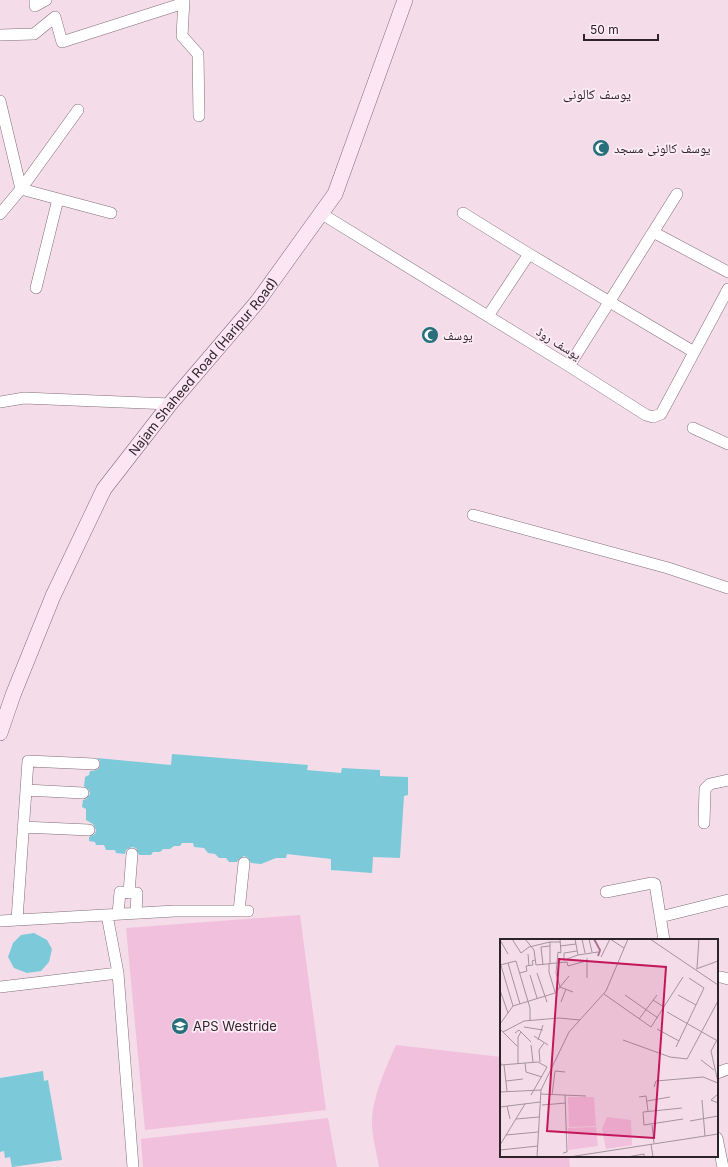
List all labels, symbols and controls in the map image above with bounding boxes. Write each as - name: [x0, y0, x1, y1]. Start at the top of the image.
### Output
- scale bar: [584, 16, 658, 42]
- text: 50 m: [590, 22, 619, 37]
- district label: یوسف کالونی: [563, 85, 631, 103]
- mosque icon: یوسف کالونی مسجد: [591, 138, 611, 158]
- place label: یوسف کالونی مسجد: [614, 140, 710, 157]
- street label: Najam Shaheed Road (Haripur Road): [125, 274, 280, 459]
- street label: یوسف روڈ: [533, 323, 584, 364]
- mosque icon: یوسف: [420, 325, 440, 345]
- place label: یوسف: [443, 327, 473, 344]
- inset map: [500, 939, 718, 1157]
- school or university icon: APS Westride: [170, 1016, 190, 1036]
- place label: APS Westride: [193, 1018, 277, 1034]

